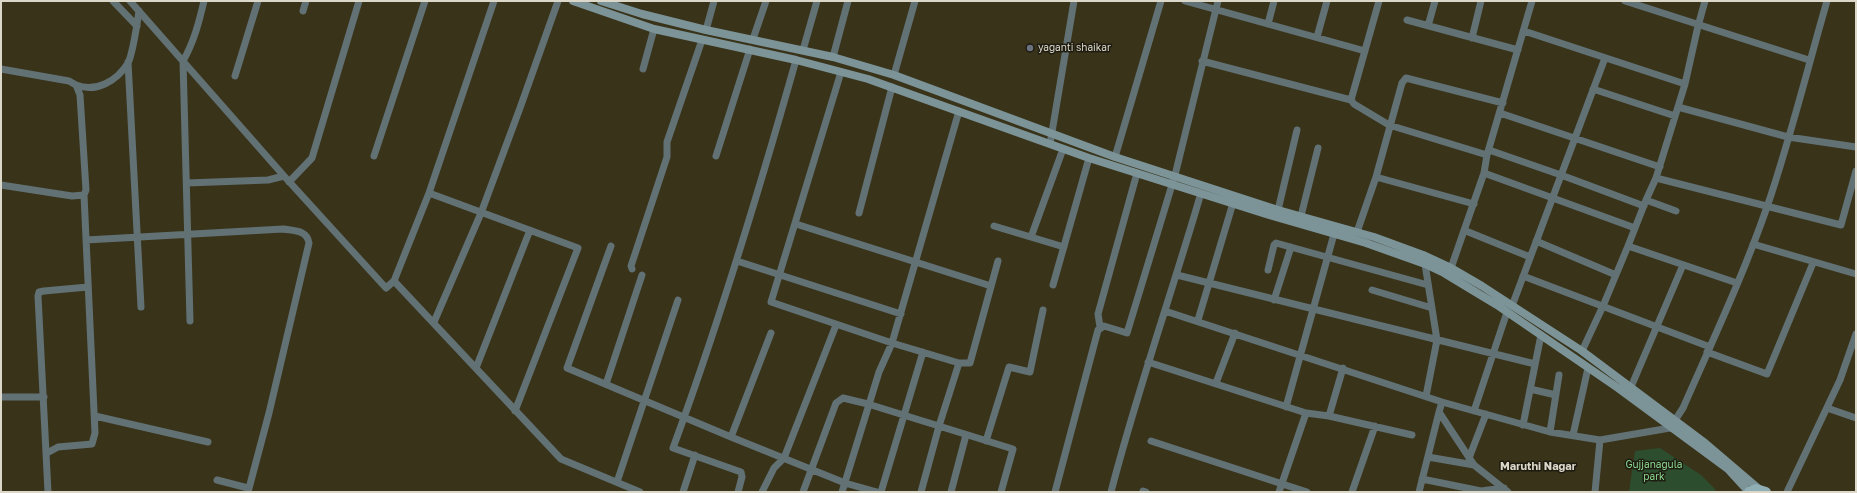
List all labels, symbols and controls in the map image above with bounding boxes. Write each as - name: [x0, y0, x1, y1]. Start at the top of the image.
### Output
- place label: yaganti shaikar: [1038, 42, 1111, 54]
- marker: yaganti shaikar: [1025, 43, 1035, 53]
- park label: Gujjanagula park: [1626, 459, 1682, 482]
- district label: Maruthi Nagar: [1500, 460, 1576, 474]

